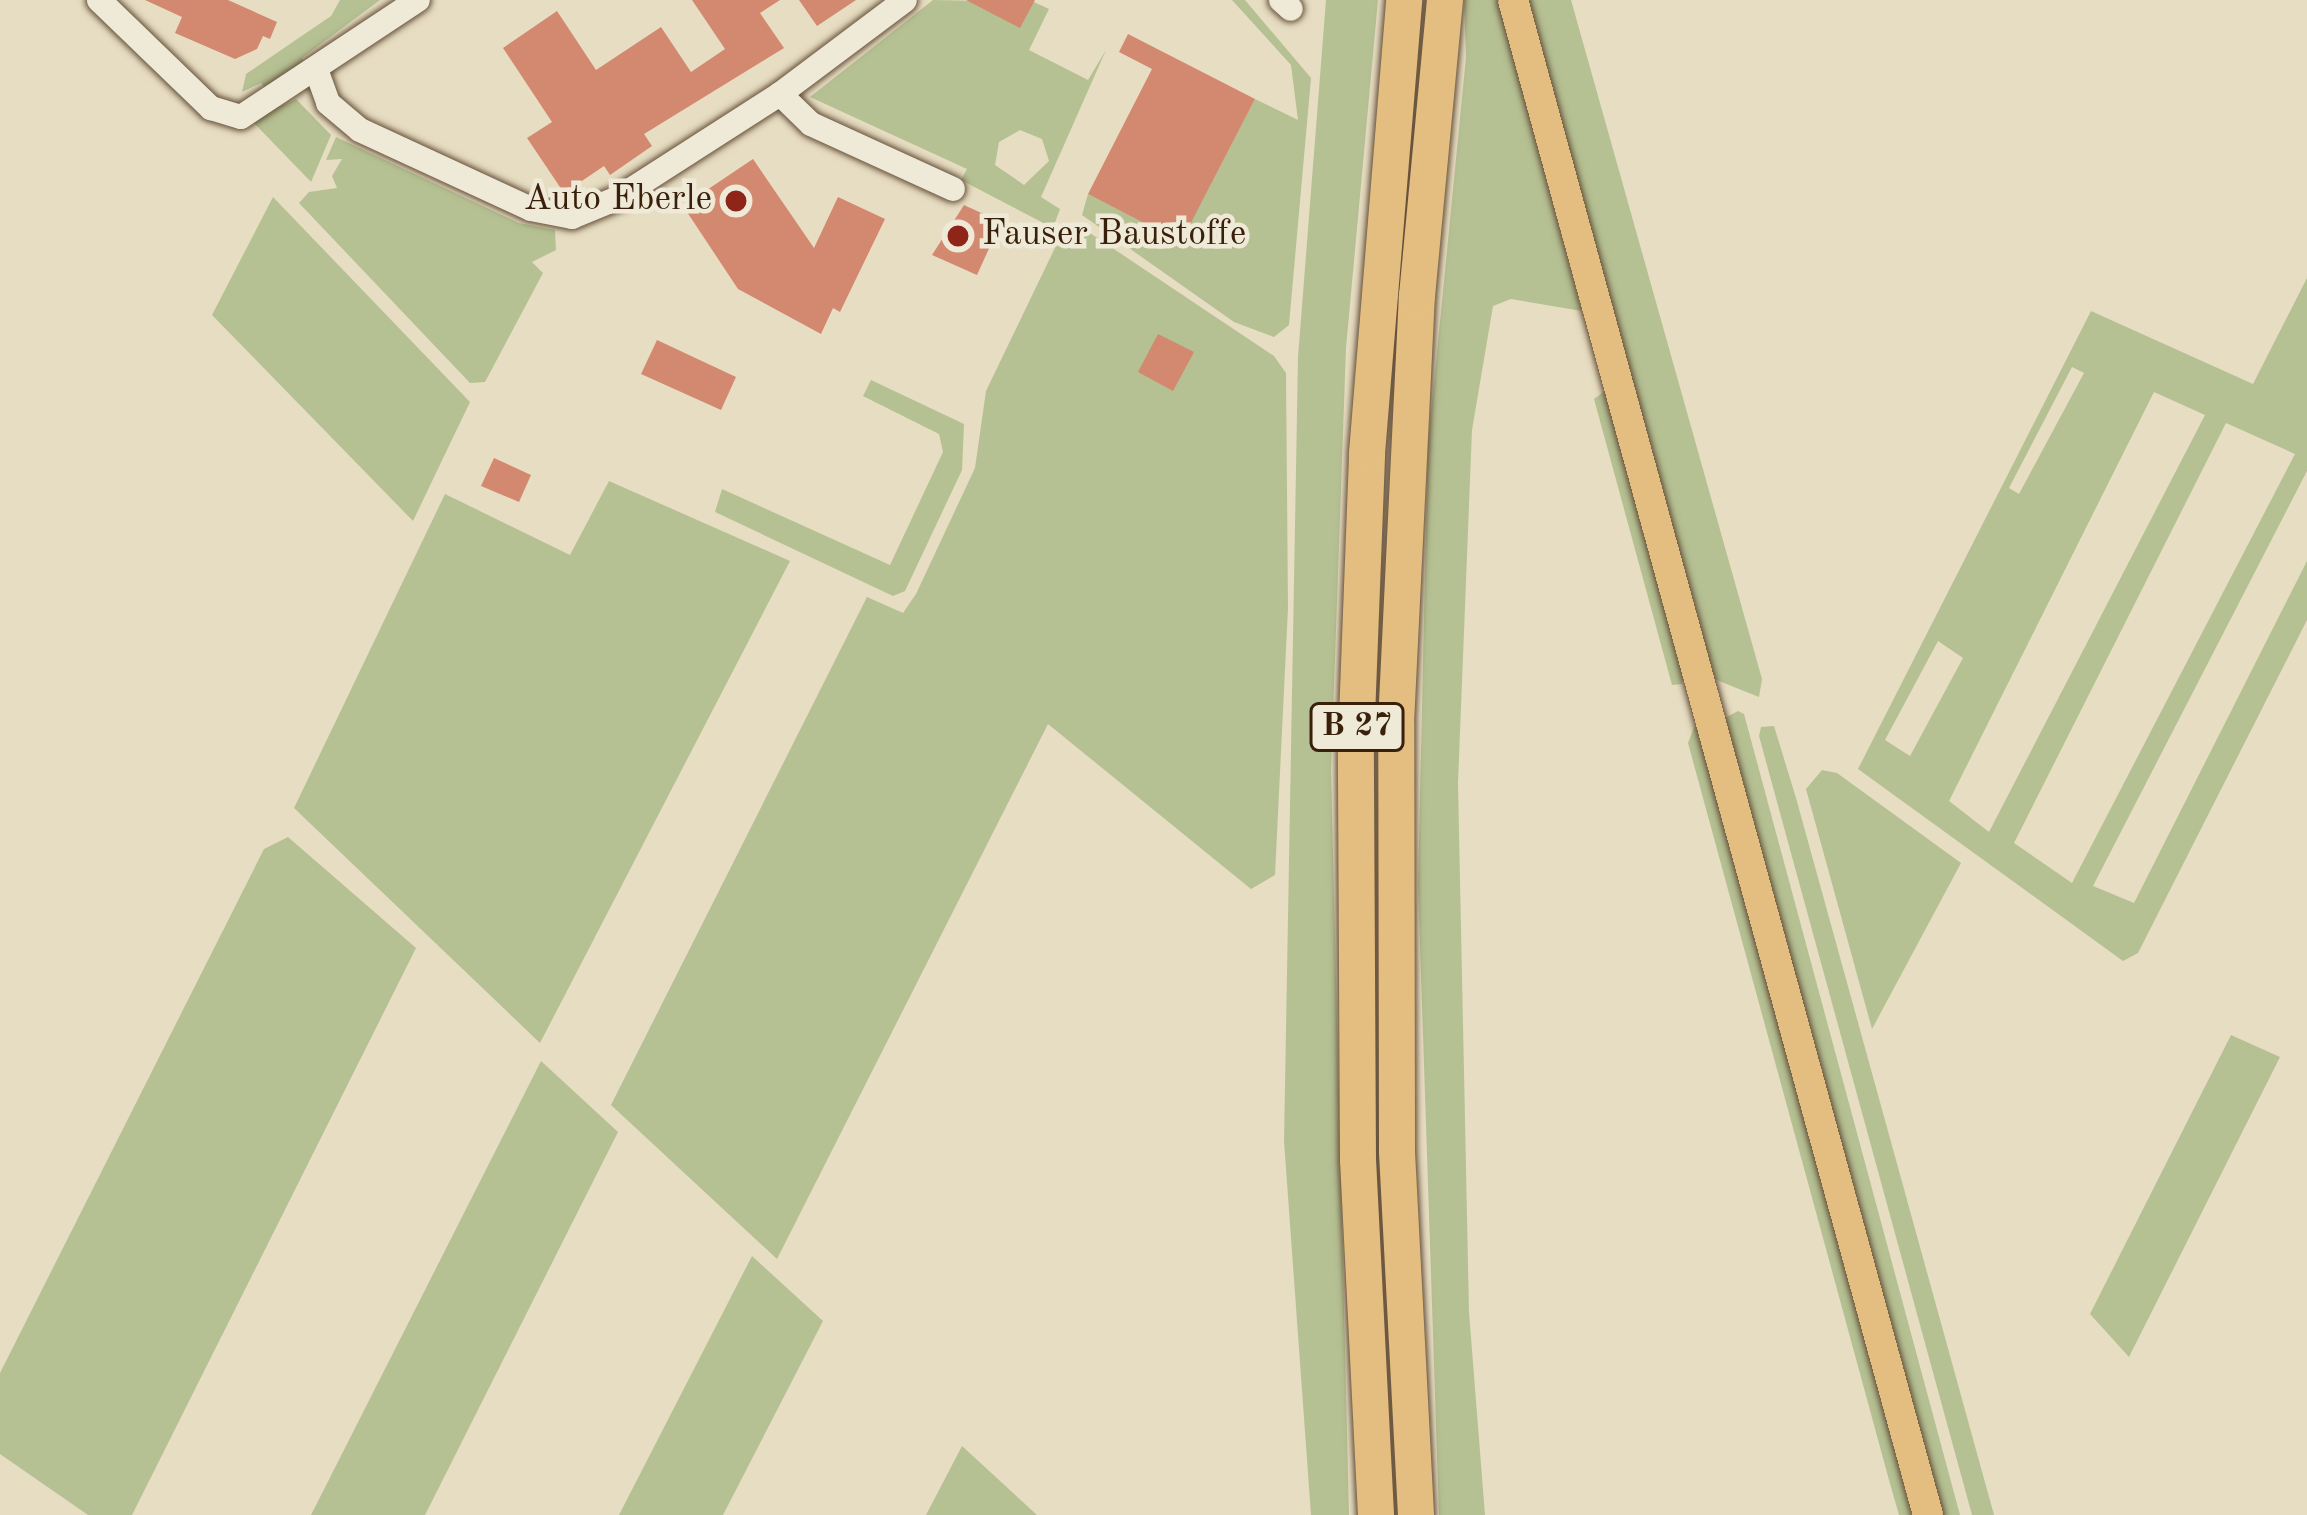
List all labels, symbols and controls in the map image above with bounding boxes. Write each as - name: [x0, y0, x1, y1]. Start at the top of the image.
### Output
- place label: Auto Eberle: [524, 179, 712, 223]
- marker: Auto Eberle: [723, 188, 749, 214]
- place label: Fauser Baustoffe: [982, 214, 1246, 258]
- marker: Fauser Baustoffe: [945, 223, 971, 249]
- road number: B 27: [1309, 700, 1405, 754]

